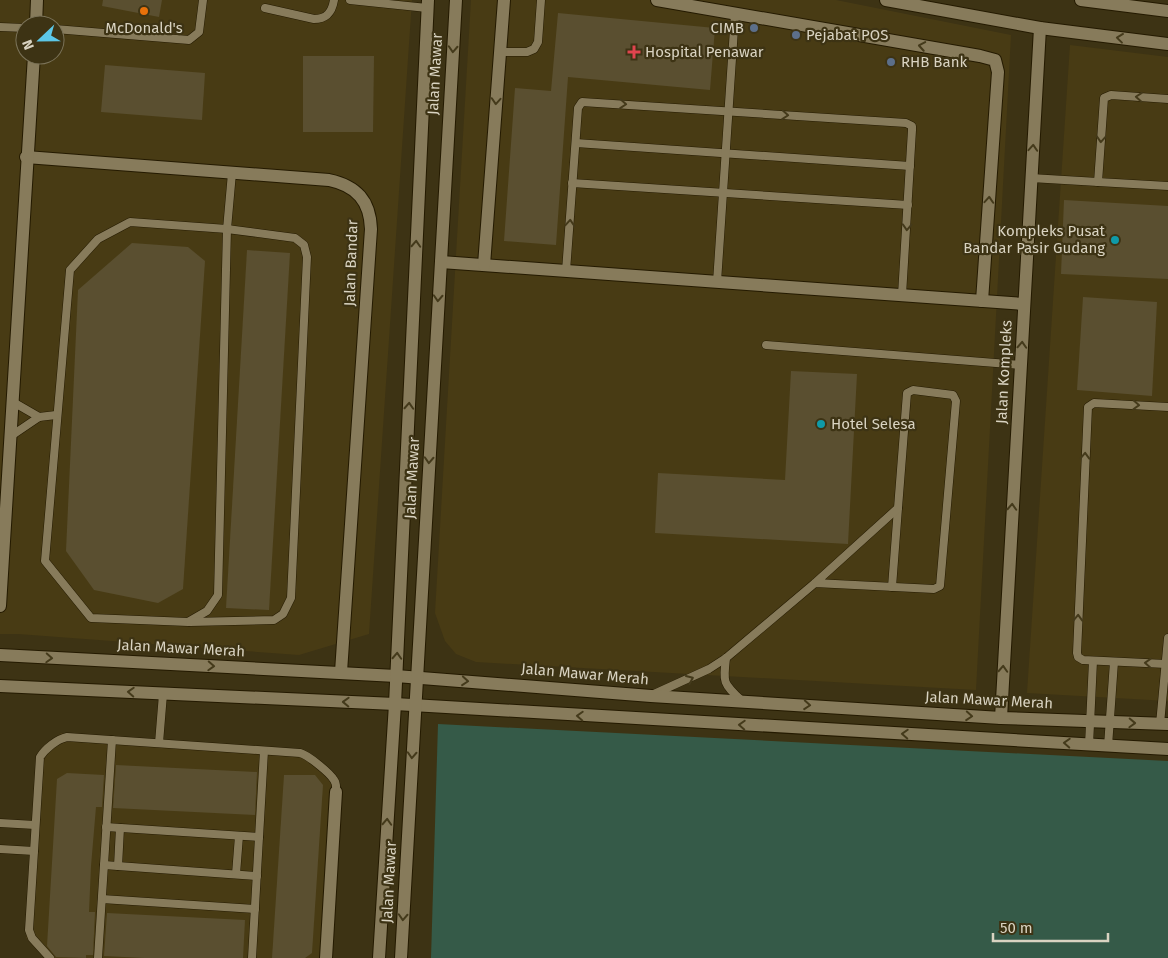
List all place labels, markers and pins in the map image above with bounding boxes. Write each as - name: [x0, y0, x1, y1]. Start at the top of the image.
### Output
- marker: McDonald's: [138, 5, 150, 17]
- place label: McDonald's: [105, 19, 183, 37]
- place label: CIMB: [710, 19, 744, 37]
- marker: CIMB: [748, 22, 760, 34]
- place label: Pejabat POS: [806, 26, 888, 44]
- marker: Pejabat POS: [790, 29, 802, 41]
- place label: Hospital Penawar: [645, 43, 764, 61]
- marker: Hospital Penawar: [627, 45, 641, 59]
- place label: RHB Bank: [901, 53, 967, 71]
- marker: RHB Bank: [885, 56, 897, 68]
- place label: Kompleks Pusat Bandar Pasir Gudang: [963, 222, 1106, 257]
- marker: Kompleks Pusat Bandar Pasir Gudang: [1109, 234, 1121, 246]
- place label: Hotel Selesa: [831, 415, 916, 433]
- marker: Hotel Selesa: [815, 418, 827, 430]

